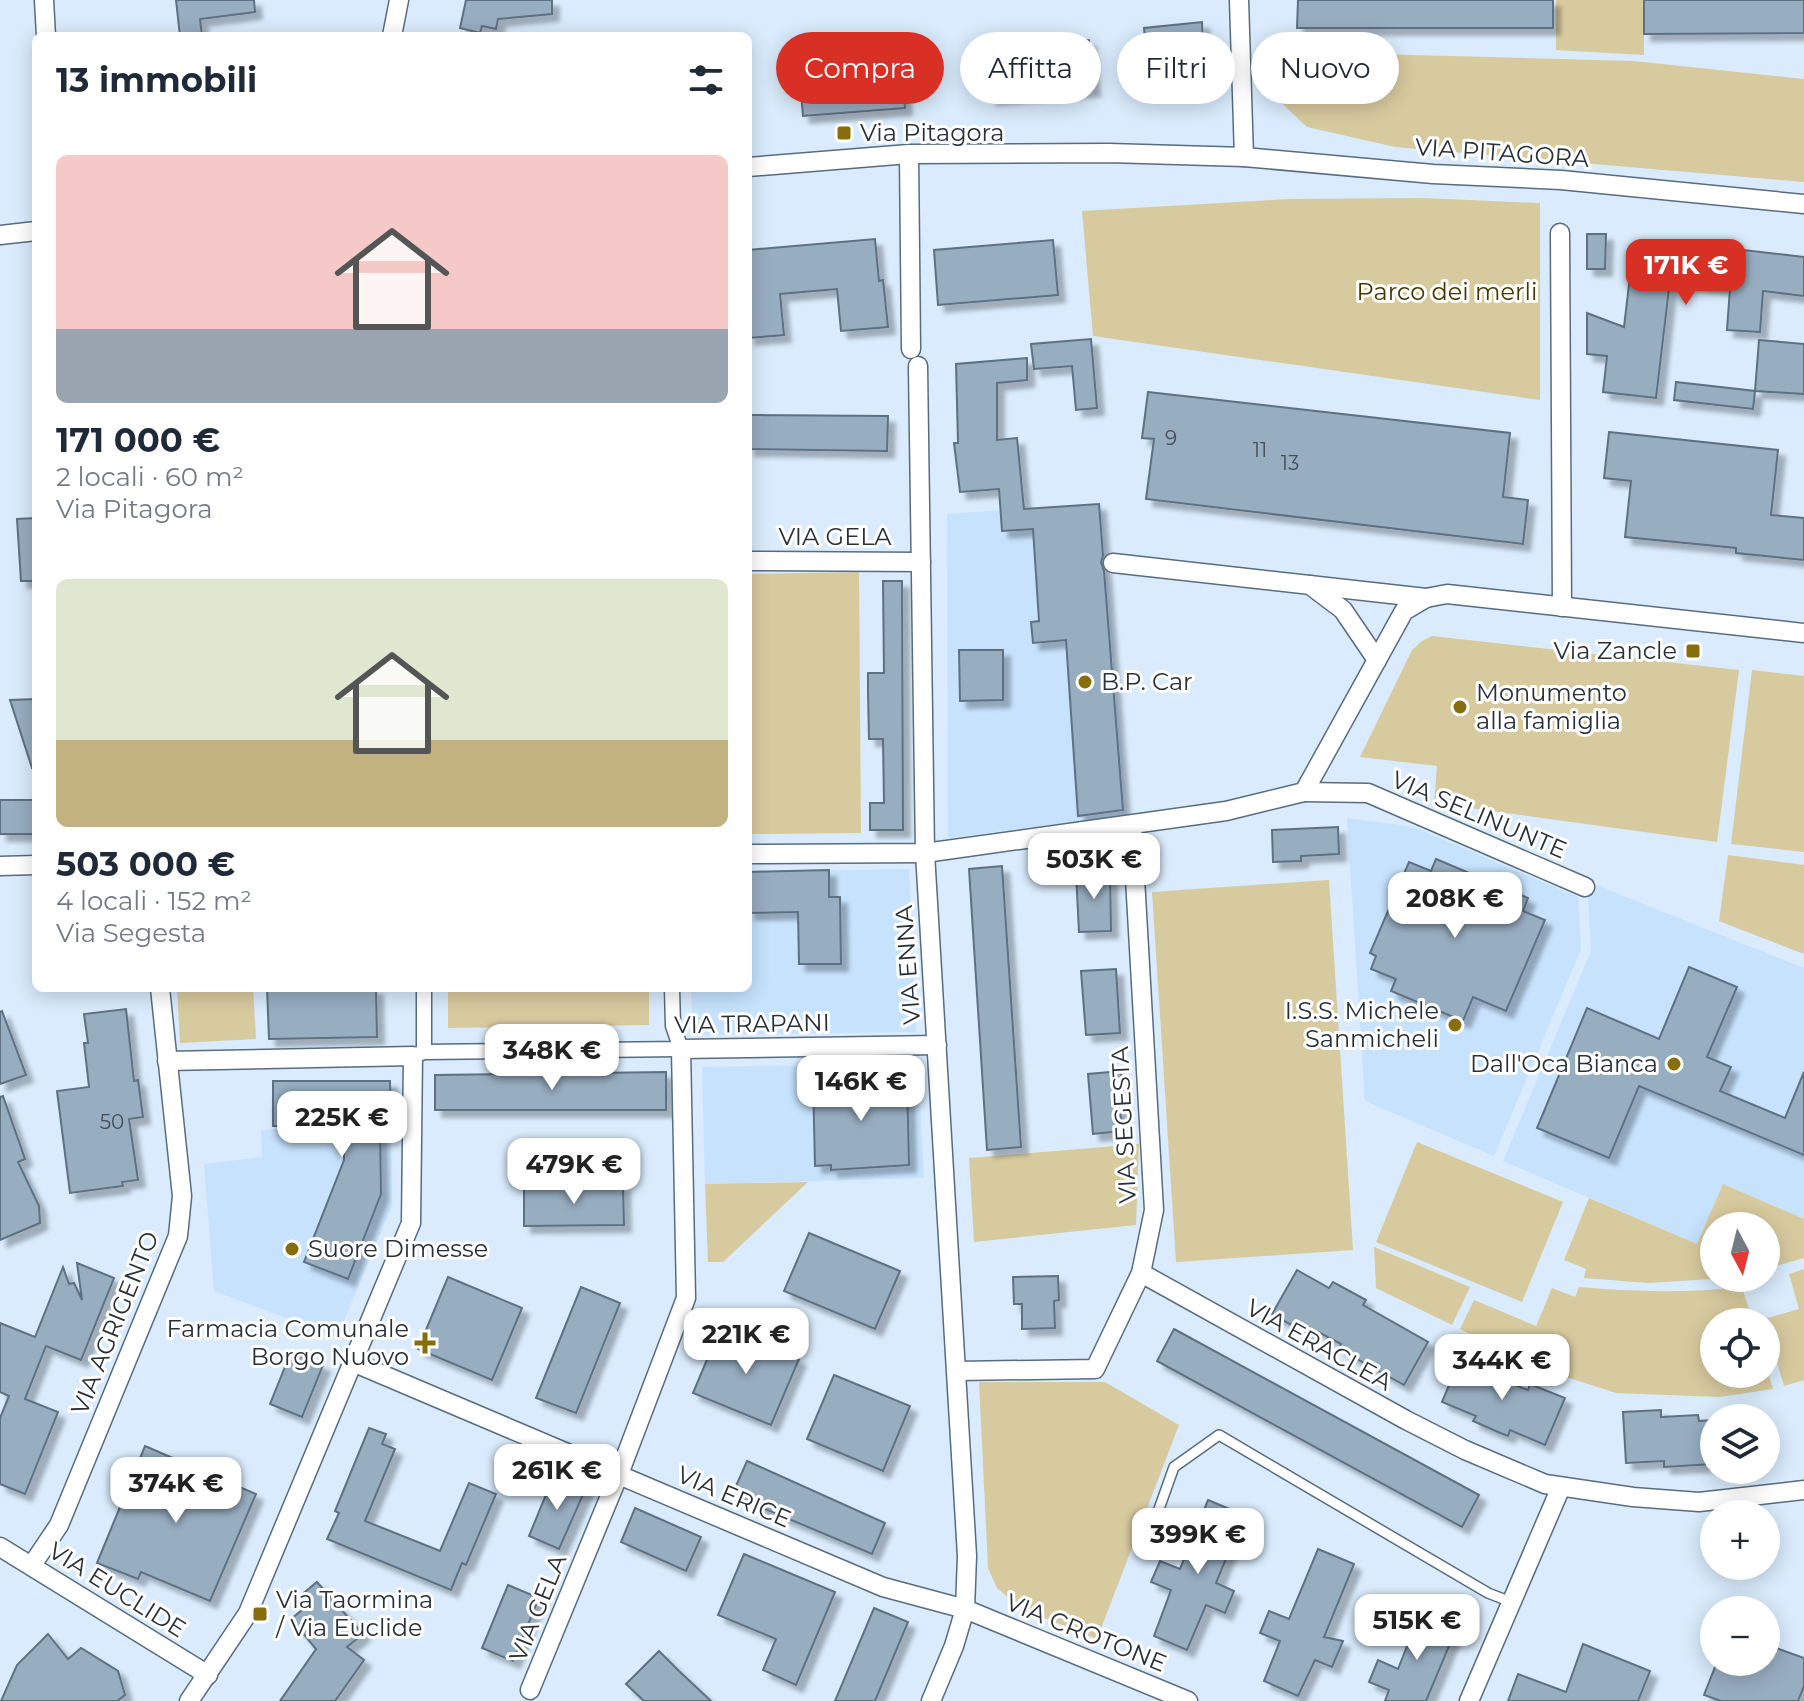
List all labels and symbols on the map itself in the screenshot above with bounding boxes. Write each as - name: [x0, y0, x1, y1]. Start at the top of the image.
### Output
- place label: Via Pitagora: [860, 118, 1004, 147]
- marker: Via Pitagora: [835, 124, 853, 142]
- street label: VIA PITAGORA: [1414, 132, 1591, 173]
- pin: 171K €: [1621, 239, 1751, 307]
- park label: Parco dei merli: [1357, 277, 1537, 306]
- house number: 9: [1165, 426, 1177, 450]
- house number: 11: [1253, 438, 1267, 462]
- house number: 13: [1281, 451, 1299, 475]
- street label: VIA GELA: [778, 522, 892, 551]
- place label: Via Zancle: [1553, 636, 1677, 665]
- marker: Via Zancle: [1684, 642, 1702, 660]
- place label: B.P. Car: [1101, 667, 1193, 696]
- marker: B.P. Car: [1076, 673, 1094, 691]
- place label: Monumento alla famiglia: [1476, 678, 1627, 735]
- marker: Monumento alla famiglia: [1451, 698, 1469, 716]
- street label: VIA SELINUNTE: [1387, 765, 1571, 864]
- pin: 503K €: [1029, 833, 1159, 901]
- pin: 208K €: [1390, 872, 1520, 940]
- street label: VIA ENNA: [889, 904, 926, 1026]
- place label: I.S.S. Michele Sanmicheli: [1285, 996, 1439, 1053]
- street label: VIA TRAPANI: [674, 1008, 830, 1039]
- marker: I.S.S. Michele Sanmicheli: [1446, 1016, 1464, 1034]
- pin: 348K €: [487, 1024, 617, 1092]
- street label: VIA SEGESTA: [1105, 1045, 1142, 1204]
- place label: Dall'Oca Bianca: [1470, 1049, 1658, 1078]
- pin: 146K €: [796, 1055, 926, 1123]
- marker: Dall'Oca Bianca: [1665, 1055, 1683, 1073]
- pin: 225K €: [277, 1091, 407, 1159]
- house number: 50: [100, 1110, 124, 1134]
- pin: 479K €: [509, 1138, 639, 1206]
- north arrow: [1700, 1212, 1780, 1292]
- street label: VIA AGRIGENTO: [65, 1227, 165, 1419]
- place label: Suore Dimesse: [308, 1234, 488, 1263]
- marker: Suore Dimesse: [283, 1240, 301, 1258]
- street label: VIA ERACLEA: [1241, 1293, 1398, 1397]
- pin: 221K €: [681, 1308, 811, 1376]
- place label: Farmacia Comunale Borgo Nuovo: [166, 1314, 409, 1371]
- marker: Farmacia Comunale Borgo Nuovo: [416, 1334, 434, 1352]
- pin: 344K €: [1437, 1334, 1567, 1402]
- pin: 261K €: [492, 1444, 622, 1512]
- pin: 374K €: [111, 1457, 241, 1525]
- street label: VIA ERICE: [673, 1460, 795, 1534]
- pin: 399K €: [1133, 1508, 1263, 1576]
- street label: VIA EUCLIDE: [43, 1536, 191, 1643]
- street label: VIA GELA: [503, 1549, 572, 1666]
- place label: Via Taormina / Via Euclide: [275, 1585, 433, 1642]
- street label: VIA CROTONE: [1002, 1587, 1171, 1678]
- pin: 515K €: [1352, 1594, 1482, 1662]
- marker: Via Taormina / Via Euclide: [251, 1605, 269, 1623]

